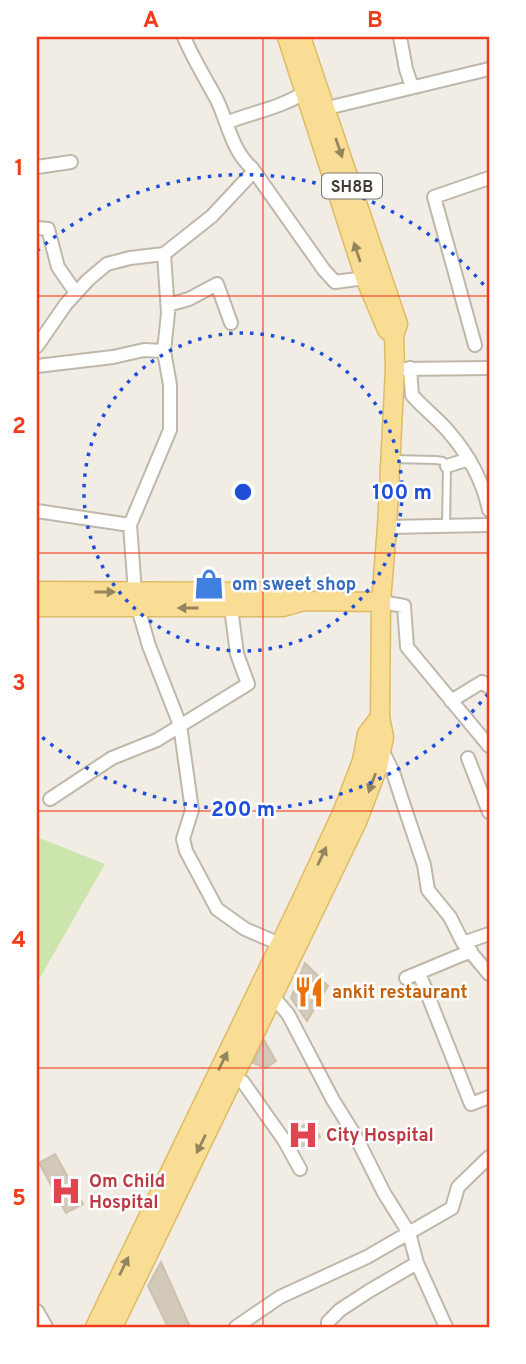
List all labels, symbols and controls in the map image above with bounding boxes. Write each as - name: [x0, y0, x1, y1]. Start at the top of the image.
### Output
- text: A: [143, 7, 159, 36]
- text: B: [367, 7, 383, 36]
- one-way arrow: [334, 137, 345, 158]
- text: 1: [14, 155, 24, 184]
- road number: SH8B: [322, 174, 382, 198]
- one-way arrow: [351, 241, 362, 262]
- text: 2: [12, 413, 26, 442]
- centre of rings: [231, 480, 255, 504]
- text: 100 m: [372, 480, 432, 507]
- shop icon: om sweet shop: [192, 567, 226, 601]
- place label: om sweet shop: [232, 574, 356, 597]
- one-way arrow: [94, 586, 116, 598]
- one-way arrow: [177, 602, 199, 614]
- text: 3: [12, 670, 26, 699]
- one-way arrow: [366, 773, 377, 794]
- text: 200 m: [211, 797, 275, 824]
- one-way arrow: [316, 846, 328, 866]
- text: 4: [12, 927, 26, 956]
- restaurant icon: ankit restaurant: [292, 975, 326, 1009]
- place label: ankit restaurant: [332, 982, 468, 1005]
- one-way arrow: [217, 1051, 229, 1071]
- hospital icon: City Hospital: [286, 1118, 320, 1152]
- place label: City Hospital: [326, 1125, 434, 1148]
- one-way arrow: [196, 1134, 207, 1154]
- place label: Om Child Hospital: [89, 1171, 165, 1215]
- hospital icon: Om Child Hospital: [49, 1174, 83, 1208]
- text: 5: [12, 1185, 26, 1214]
- one-way arrow: [119, 1256, 130, 1276]

